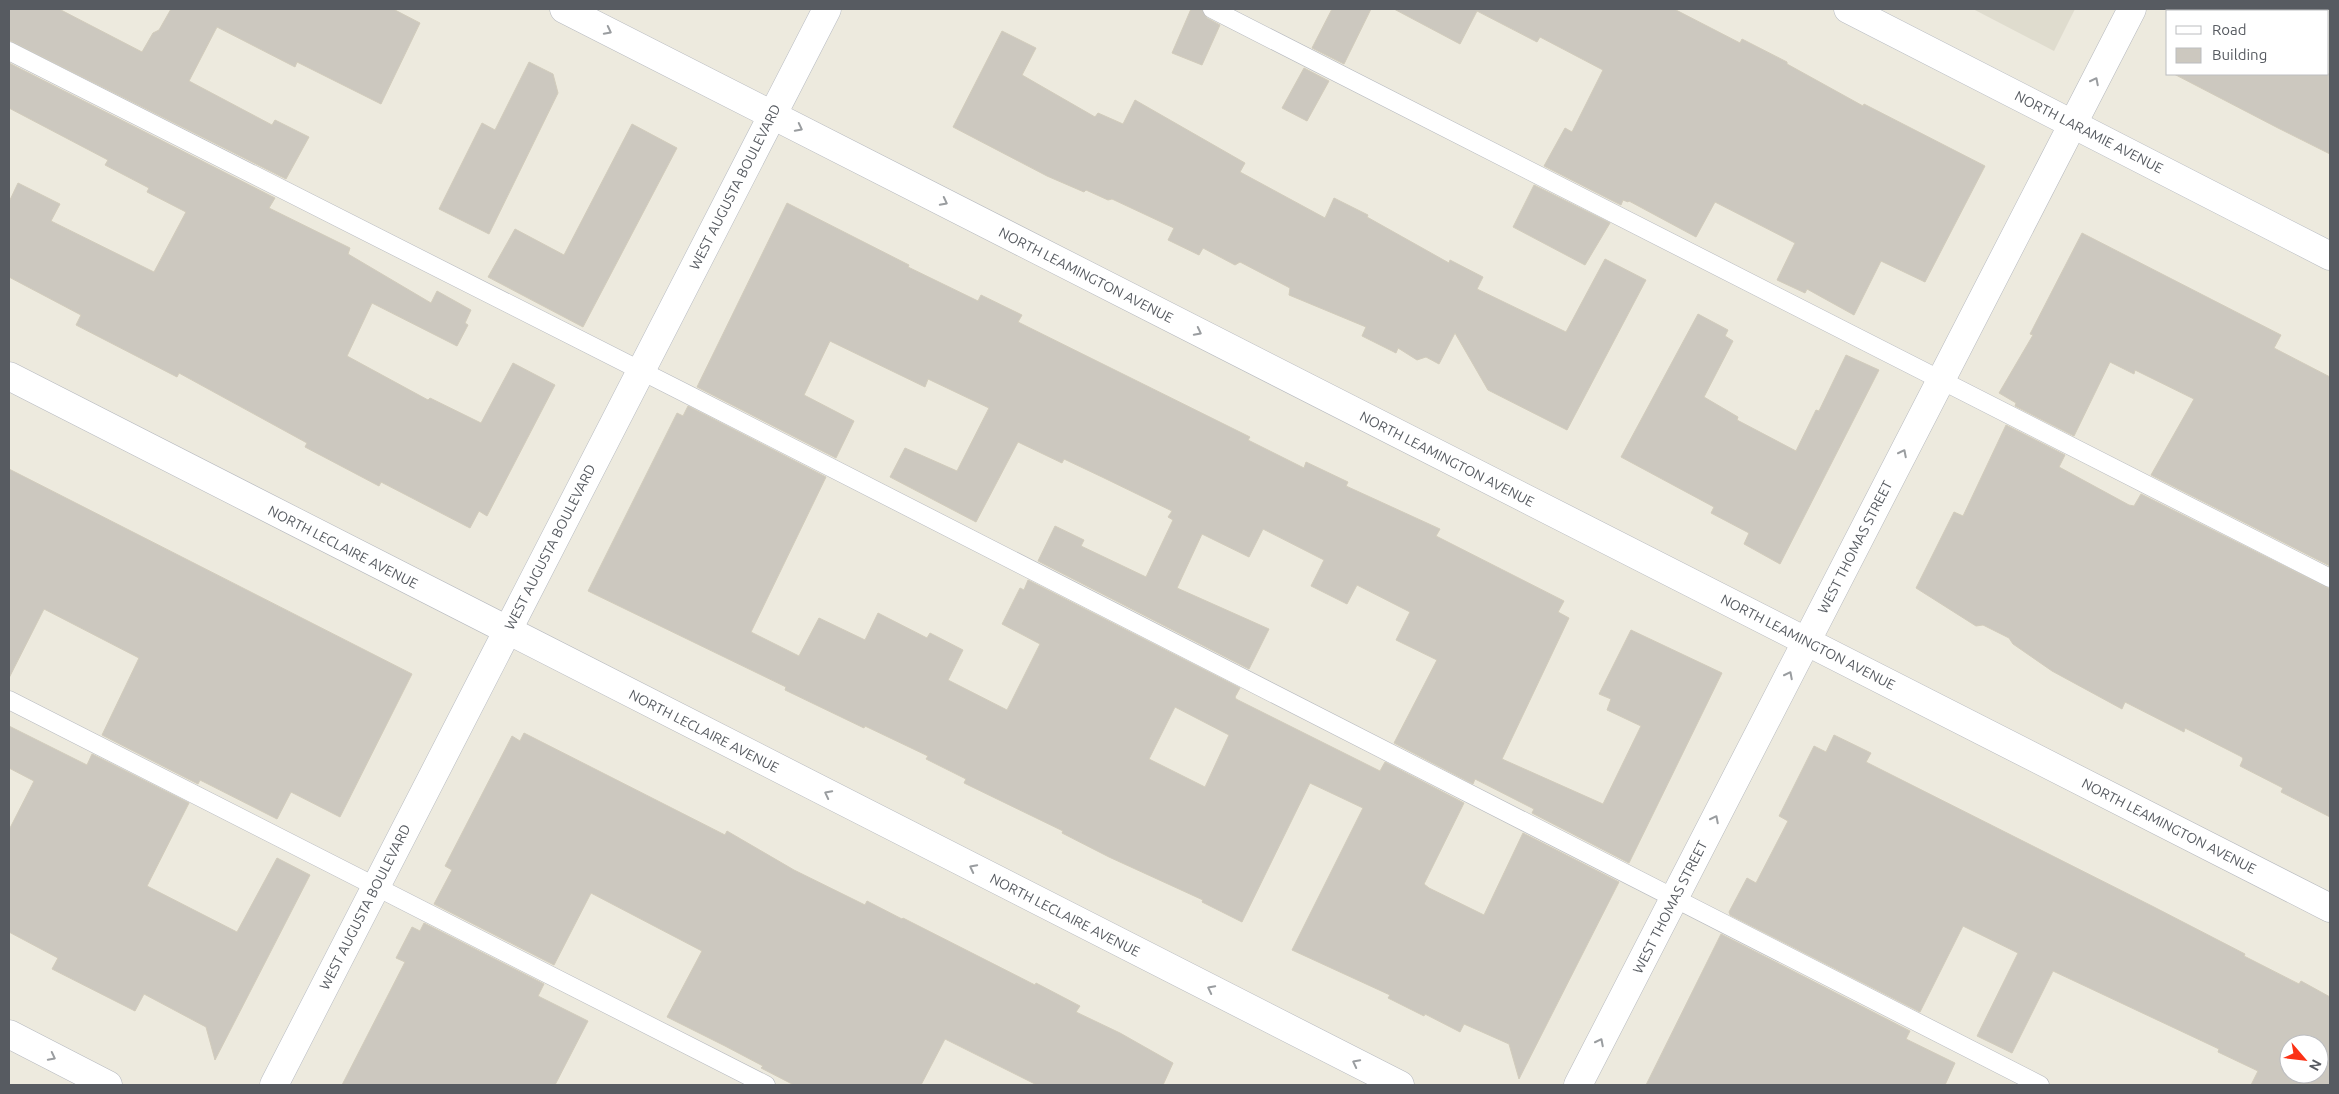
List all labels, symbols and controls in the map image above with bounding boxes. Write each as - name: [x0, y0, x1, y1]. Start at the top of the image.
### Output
- legend: [2166, 10, 2329, 75]
- text: Road: [2212, 21, 2247, 38]
- one-way arrow: [602, 25, 611, 35]
- text: Building: [2212, 46, 2267, 63]
- one-way arrow: [2089, 77, 2099, 86]
- street label: NORTH LARAMIE AVENUE: [2012, 88, 2166, 177]
- street label: WEST AUGUSTA BOULEVARD: [686, 102, 784, 272]
- one-way arrow: [794, 122, 803, 132]
- one-way arrow: [939, 196, 948, 206]
- street label: NORTH LEAMINGTON AVENUE: [996, 224, 1176, 326]
- one-way arrow: [1193, 326, 1202, 336]
- street label: NORTH LEAMINGTON AVENUE: [1357, 408, 1537, 510]
- one-way arrow: [1897, 449, 1907, 458]
- street label: WEST AUGUSTA BOULEVARD: [501, 462, 599, 632]
- street label: WEST THOMAS STREET: [1815, 478, 1896, 616]
- street label: NORTH LECLAIRE AVENUE: [265, 502, 421, 592]
- street label: NORTH LEAMINGTON AVENUE: [1718, 591, 1898, 693]
- one-way arrow: [1783, 671, 1793, 680]
- street label: NORTH LECLAIRE AVENUE: [626, 686, 782, 776]
- street label: NORTH LEAMINGTON AVENUE: [2079, 775, 2259, 877]
- one-way arrow: [825, 790, 834, 800]
- one-way arrow: [1709, 816, 1719, 825]
- street label: WEST AUGUSTA BOULEVARD: [316, 822, 414, 992]
- street label: WEST THOMAS STREET: [1630, 838, 1711, 976]
- one-way arrow: [969, 864, 978, 874]
- street label: NORTH LECLAIRE AVENUE: [987, 870, 1143, 960]
- one-way arrow: [1208, 985, 1217, 995]
- north arrow: [2279, 1034, 2329, 1084]
- one-way arrow: [1594, 1038, 1604, 1047]
- one-way arrow: [47, 1051, 56, 1061]
- text: N: [2306, 1057, 2325, 1073]
- one-way arrow: [1352, 1059, 1361, 1069]

